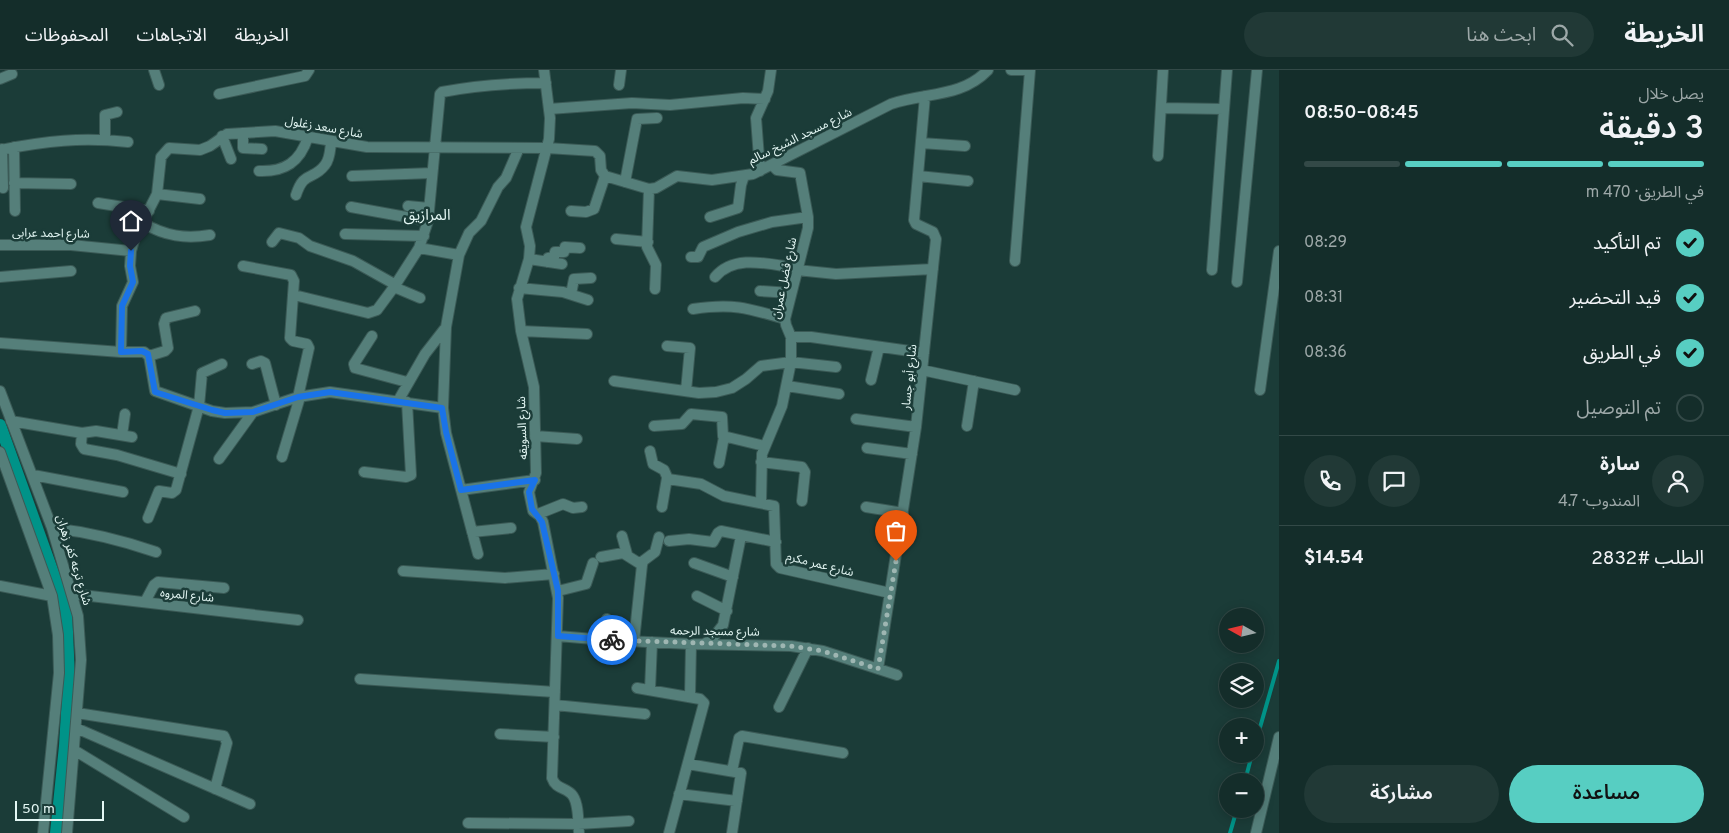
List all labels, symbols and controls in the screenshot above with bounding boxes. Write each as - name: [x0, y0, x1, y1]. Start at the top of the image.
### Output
- search box: [1244, 12, 1594, 57]
- icon: search: [1548, 21, 1576, 49]
- text: الخريطة: [1624, 21, 1704, 51]
- text: ابحث هنا: [1466, 24, 1536, 48]
- text: المحفوظات: [25, 25, 109, 48]
- text: الاتجاهات: [137, 25, 207, 48]
- text: الخريطة: [235, 25, 289, 48]
- text: يصل خلال: [1638, 85, 1704, 105]
- text: 08:45–08:50: [1304, 101, 1419, 125]
- street label: شارع مسجد الشيخ سالم: [746, 105, 855, 169]
- text: 3 دقيقة: [1599, 110, 1704, 150]
- street label: شارع سعد زغلول: [284, 113, 364, 143]
- text: في الطريق · 470 m: [1586, 183, 1704, 203]
- pin: [110, 200, 152, 251]
- icon: home: [117, 207, 145, 235]
- district label: المرازيق: [404, 207, 450, 226]
- street label: شارع احمد عرابى: [12, 225, 90, 243]
- icon: check: [1676, 229, 1704, 257]
- text: تم التأكيد: [1593, 232, 1661, 256]
- text: 08:29: [1304, 233, 1347, 253]
- street label: شارع فضل عمران: [769, 236, 801, 320]
- icon: check: [1676, 284, 1704, 312]
- text: قيد التحضير: [1570, 287, 1661, 311]
- text: 08:31: [1304, 288, 1343, 308]
- icon: check: [1676, 339, 1704, 367]
- text: في الطريق: [1583, 342, 1661, 366]
- street label: شارع أبو جسار: [898, 343, 921, 412]
- text: 08:36: [1304, 343, 1347, 363]
- street label: شارع السويقه: [514, 396, 532, 460]
- text: تم التوصيل: [1577, 397, 1661, 421]
- text: سارة: [1600, 453, 1640, 477]
- button: phone: [1304, 455, 1356, 507]
- button: chat: [1368, 455, 1420, 507]
- button: person: [1652, 455, 1704, 507]
- text: المندوب · 4.7: [1558, 492, 1640, 512]
- pin: [875, 510, 917, 561]
- street label: شارع ترعه كفر زهران: [52, 513, 94, 607]
- icon: bag: [882, 517, 910, 545]
- text: $14.54: [1304, 546, 1364, 570]
- text: الطلب #2832: [1591, 547, 1704, 571]
- street label: شارع عمر مكرم: [784, 549, 855, 581]
- street label: شارع المروه: [159, 585, 215, 607]
- north arrow: [1219, 608, 1264, 652]
- map controls: [1219, 608, 1264, 818]
- courier: [587, 615, 637, 665]
- street label: شارع مسجد الرحمه: [670, 623, 760, 641]
- icon: bike: [598, 626, 626, 654]
- button: layers: [1219, 663, 1264, 708]
- button: +: [1219, 718, 1264, 763]
- button: مشاركة: [1304, 765, 1499, 823]
- button: مساعدة: [1509, 765, 1704, 823]
- button: −: [1219, 773, 1264, 818]
- scale bar: [15, 798, 104, 821]
- text: 50 m: [22, 801, 55, 818]

